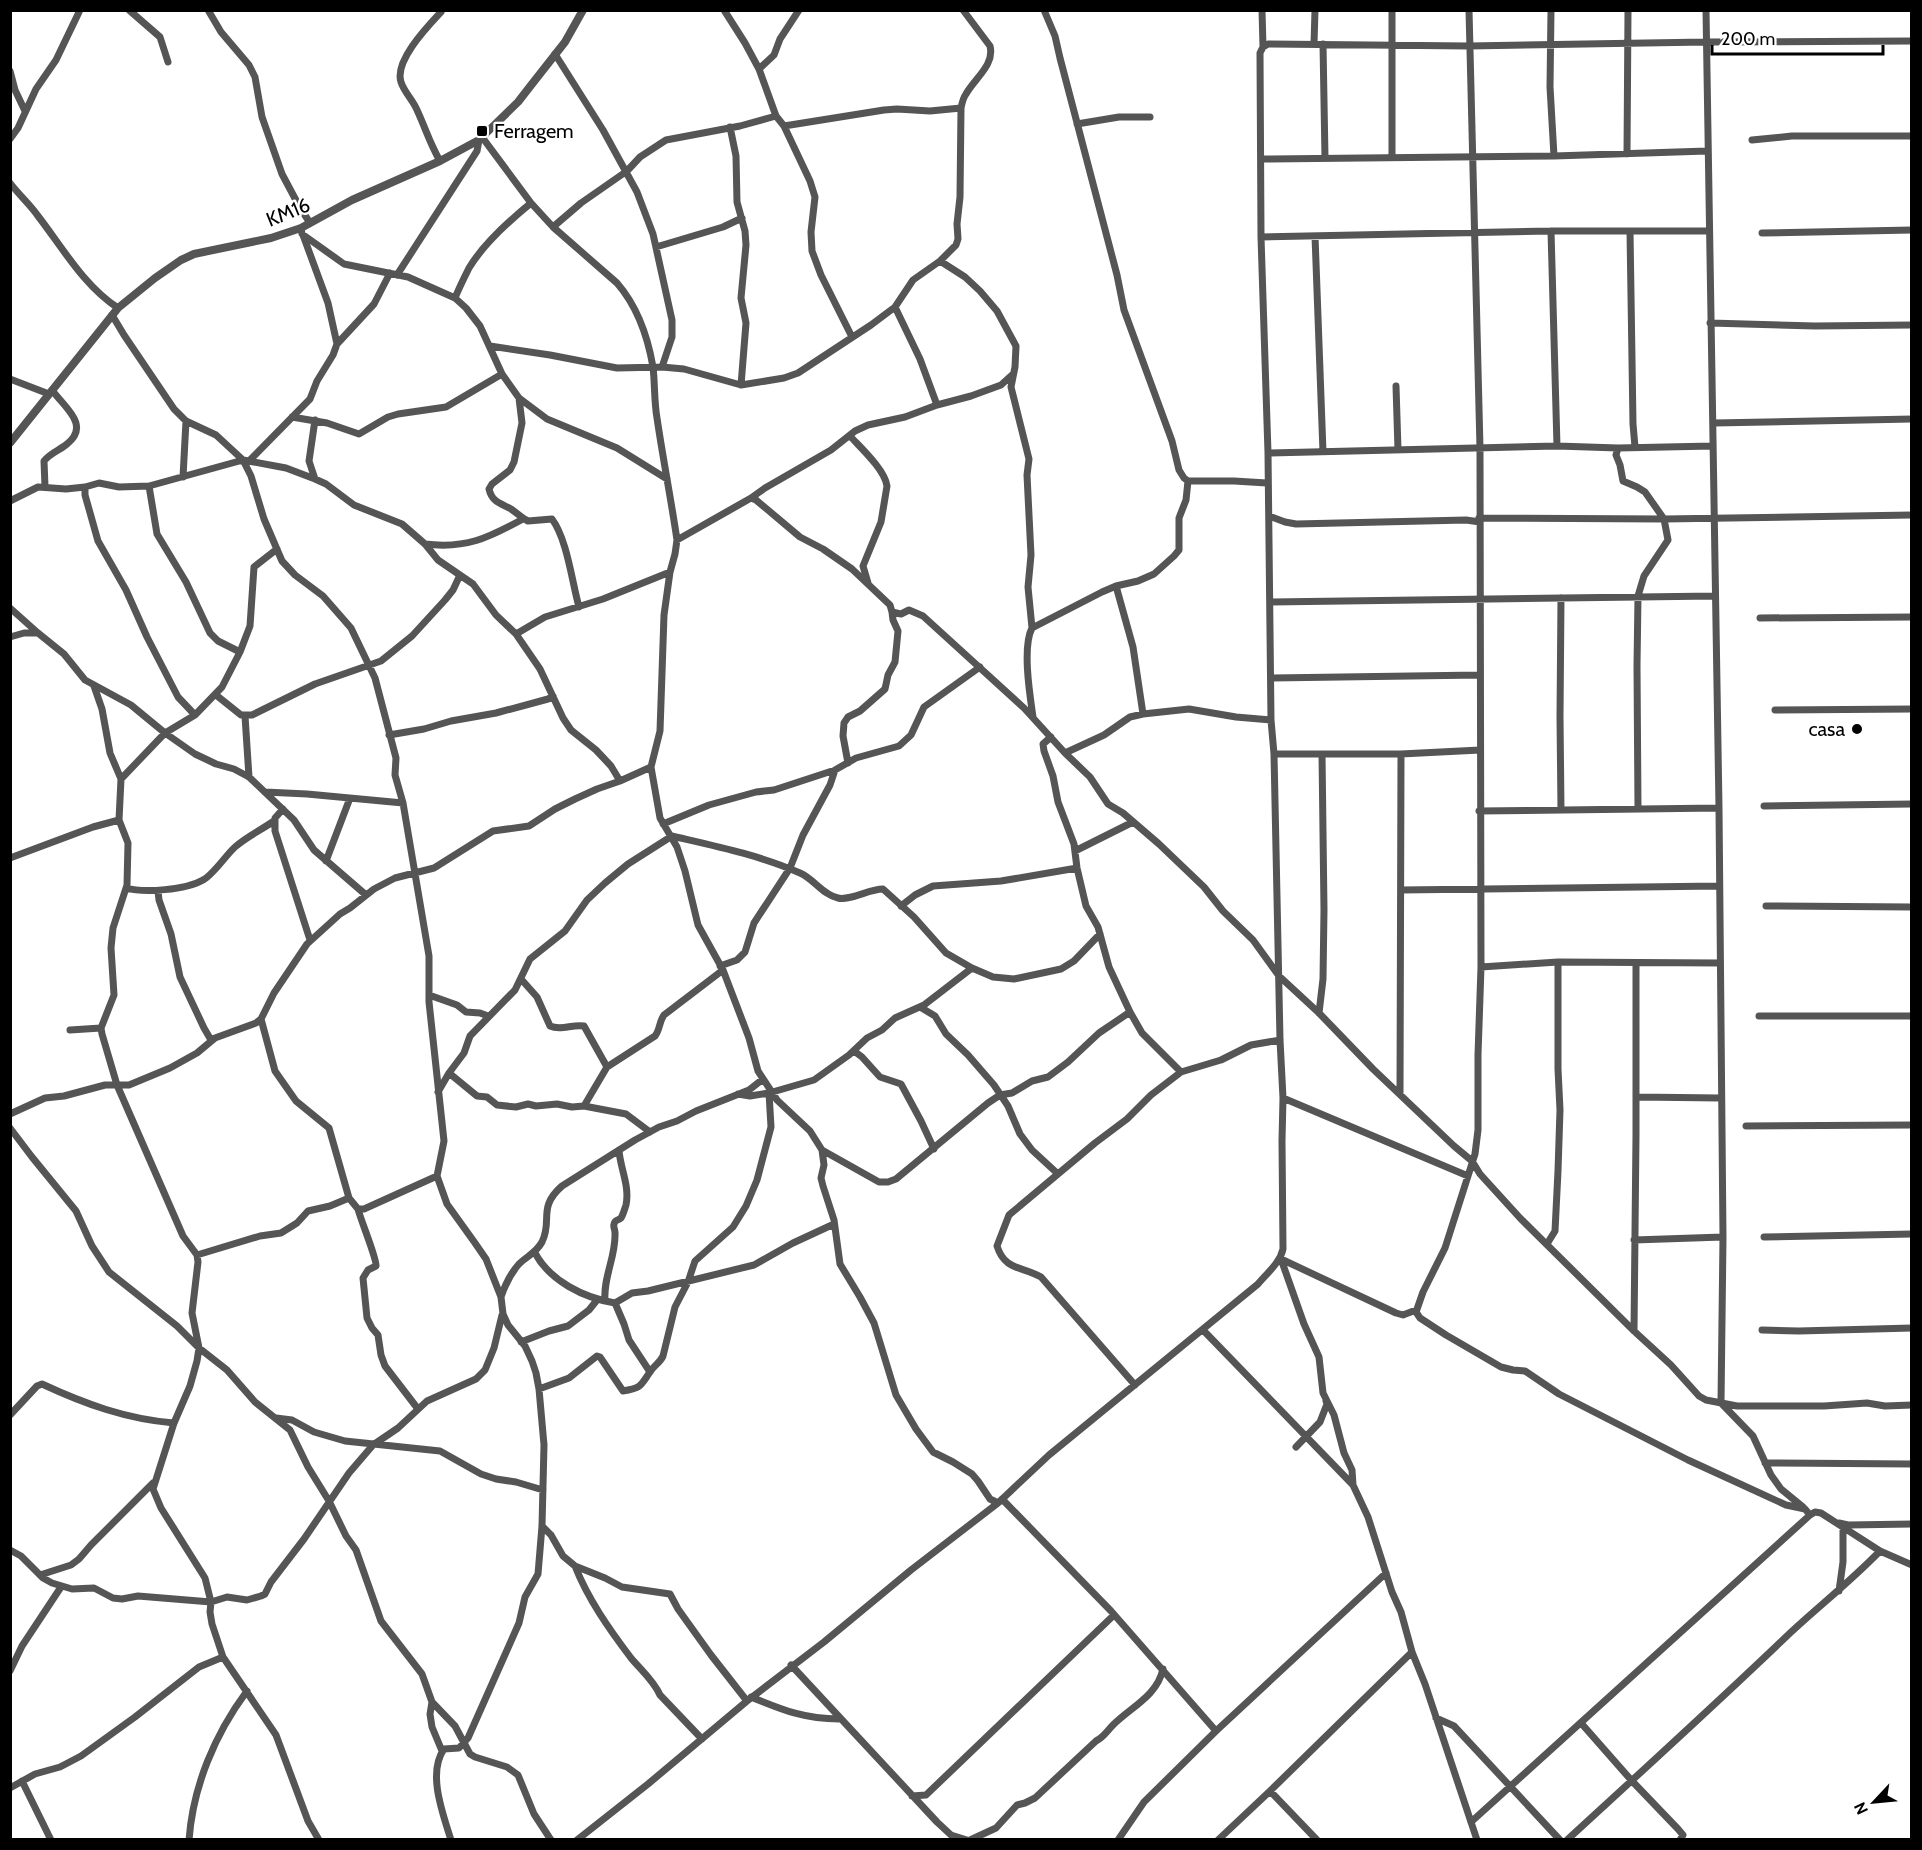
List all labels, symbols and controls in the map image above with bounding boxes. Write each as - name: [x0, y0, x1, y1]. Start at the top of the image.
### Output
- scale bar: [1712, 18, 1883, 56]
- text: 200 m: [1721, 28, 1775, 50]
- place label: Ferragem: [494, 119, 574, 143]
- marker: Ferragem: [475, 124, 489, 138]
- street label: KM16: [263, 192, 313, 232]
- place label: casa: [1808, 717, 1845, 741]
- marker: casa: [1850, 722, 1864, 736]
- north arrow: [1844, 1772, 1904, 1832]
- text: N: [1850, 1799, 1872, 1818]

